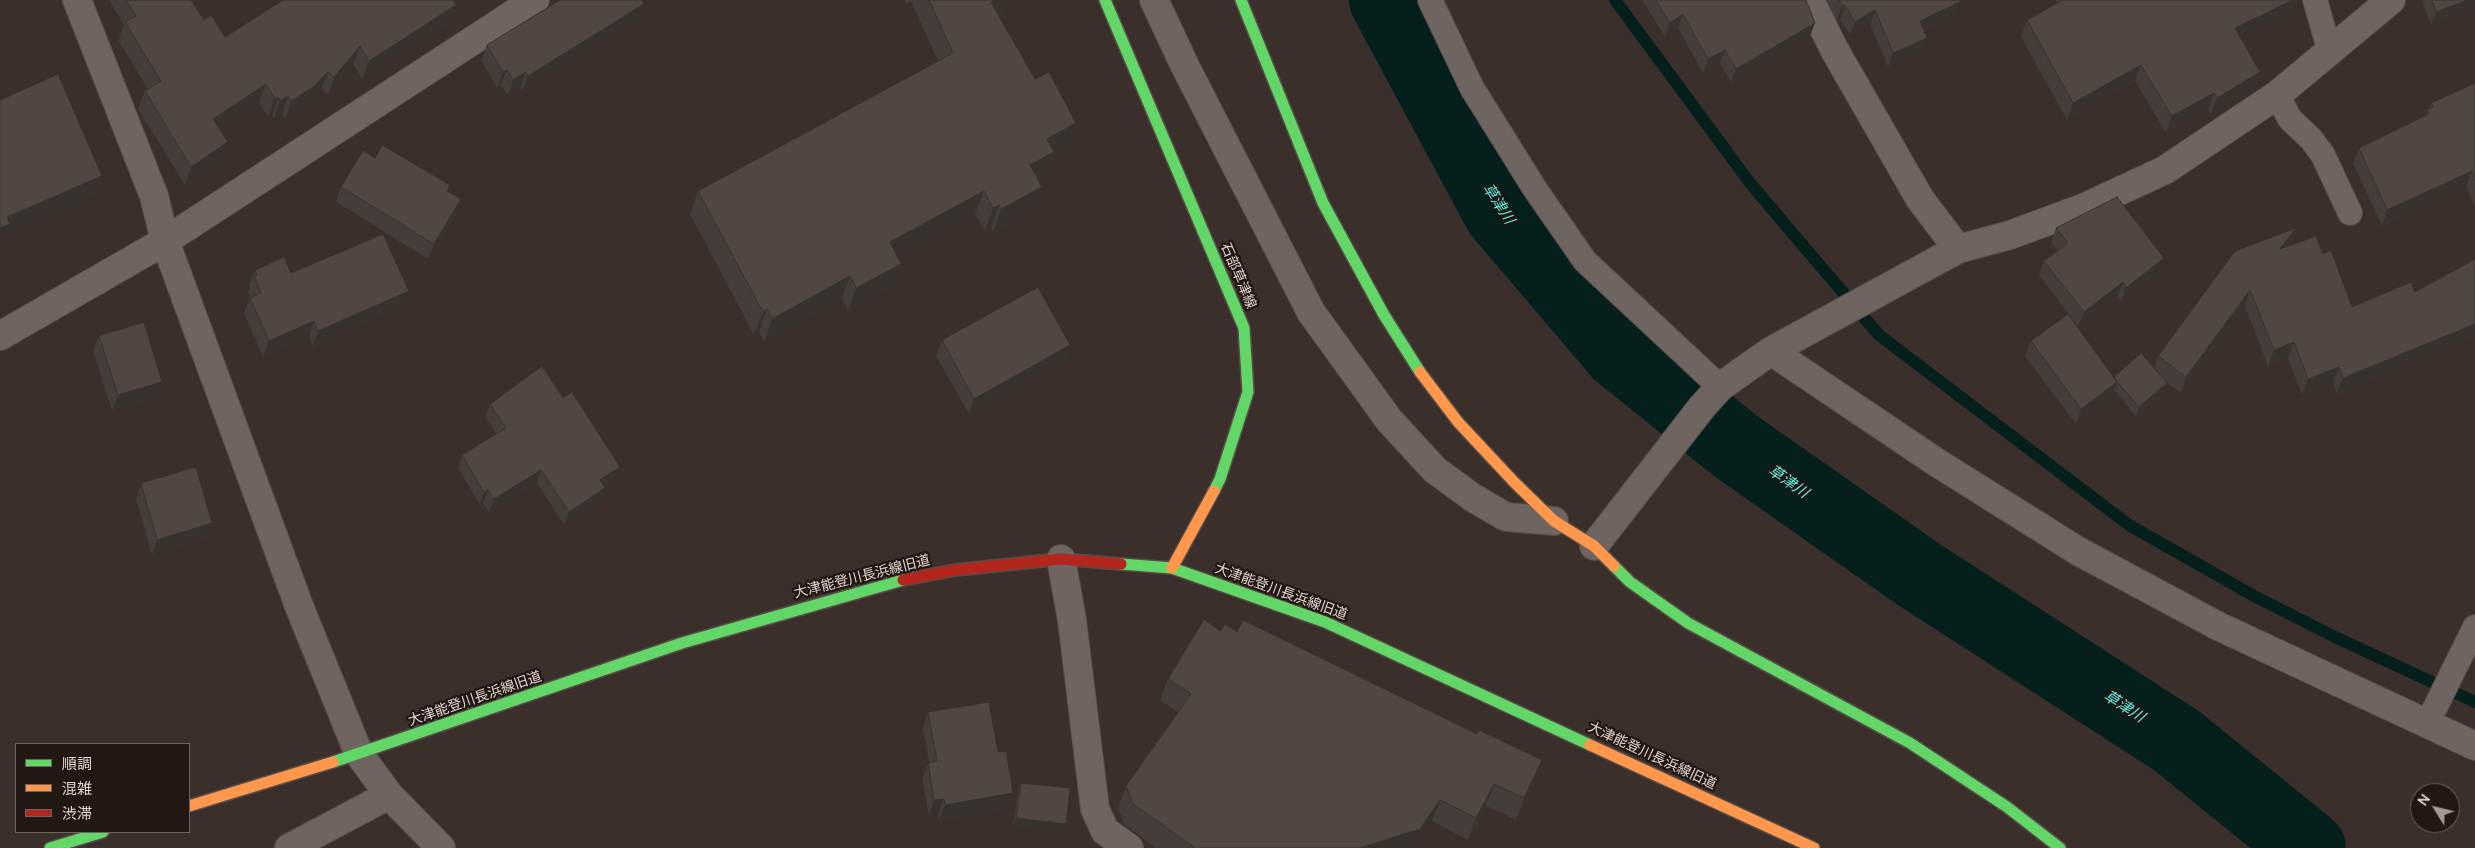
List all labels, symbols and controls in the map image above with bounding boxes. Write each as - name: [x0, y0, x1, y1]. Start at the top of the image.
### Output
- water label: 草津川: [1478, 180, 1518, 228]
- street label: 石部草津線: [1217, 241, 1259, 311]
- water label: 草津川: [1764, 462, 1812, 502]
- street label: 大津能登川長浜線旧道: [792, 552, 932, 602]
- street label: 大津能登川長浜線旧道: [1212, 560, 1350, 624]
- street label: 大津能登川長浜線旧道: [406, 668, 544, 730]
- water label: 草津川: [2100, 687, 2148, 727]
- street label: 大津能登川長浜線旧道: [1585, 719, 1719, 793]
- legend: [15, 743, 190, 833]
- text: 順調: [62, 753, 92, 774]
- text: 混雑: [62, 778, 92, 799]
- north arrow: [2410, 783, 2460, 833]
- text: N: [2413, 790, 2434, 809]
- text: 渋滞: [62, 803, 92, 824]

